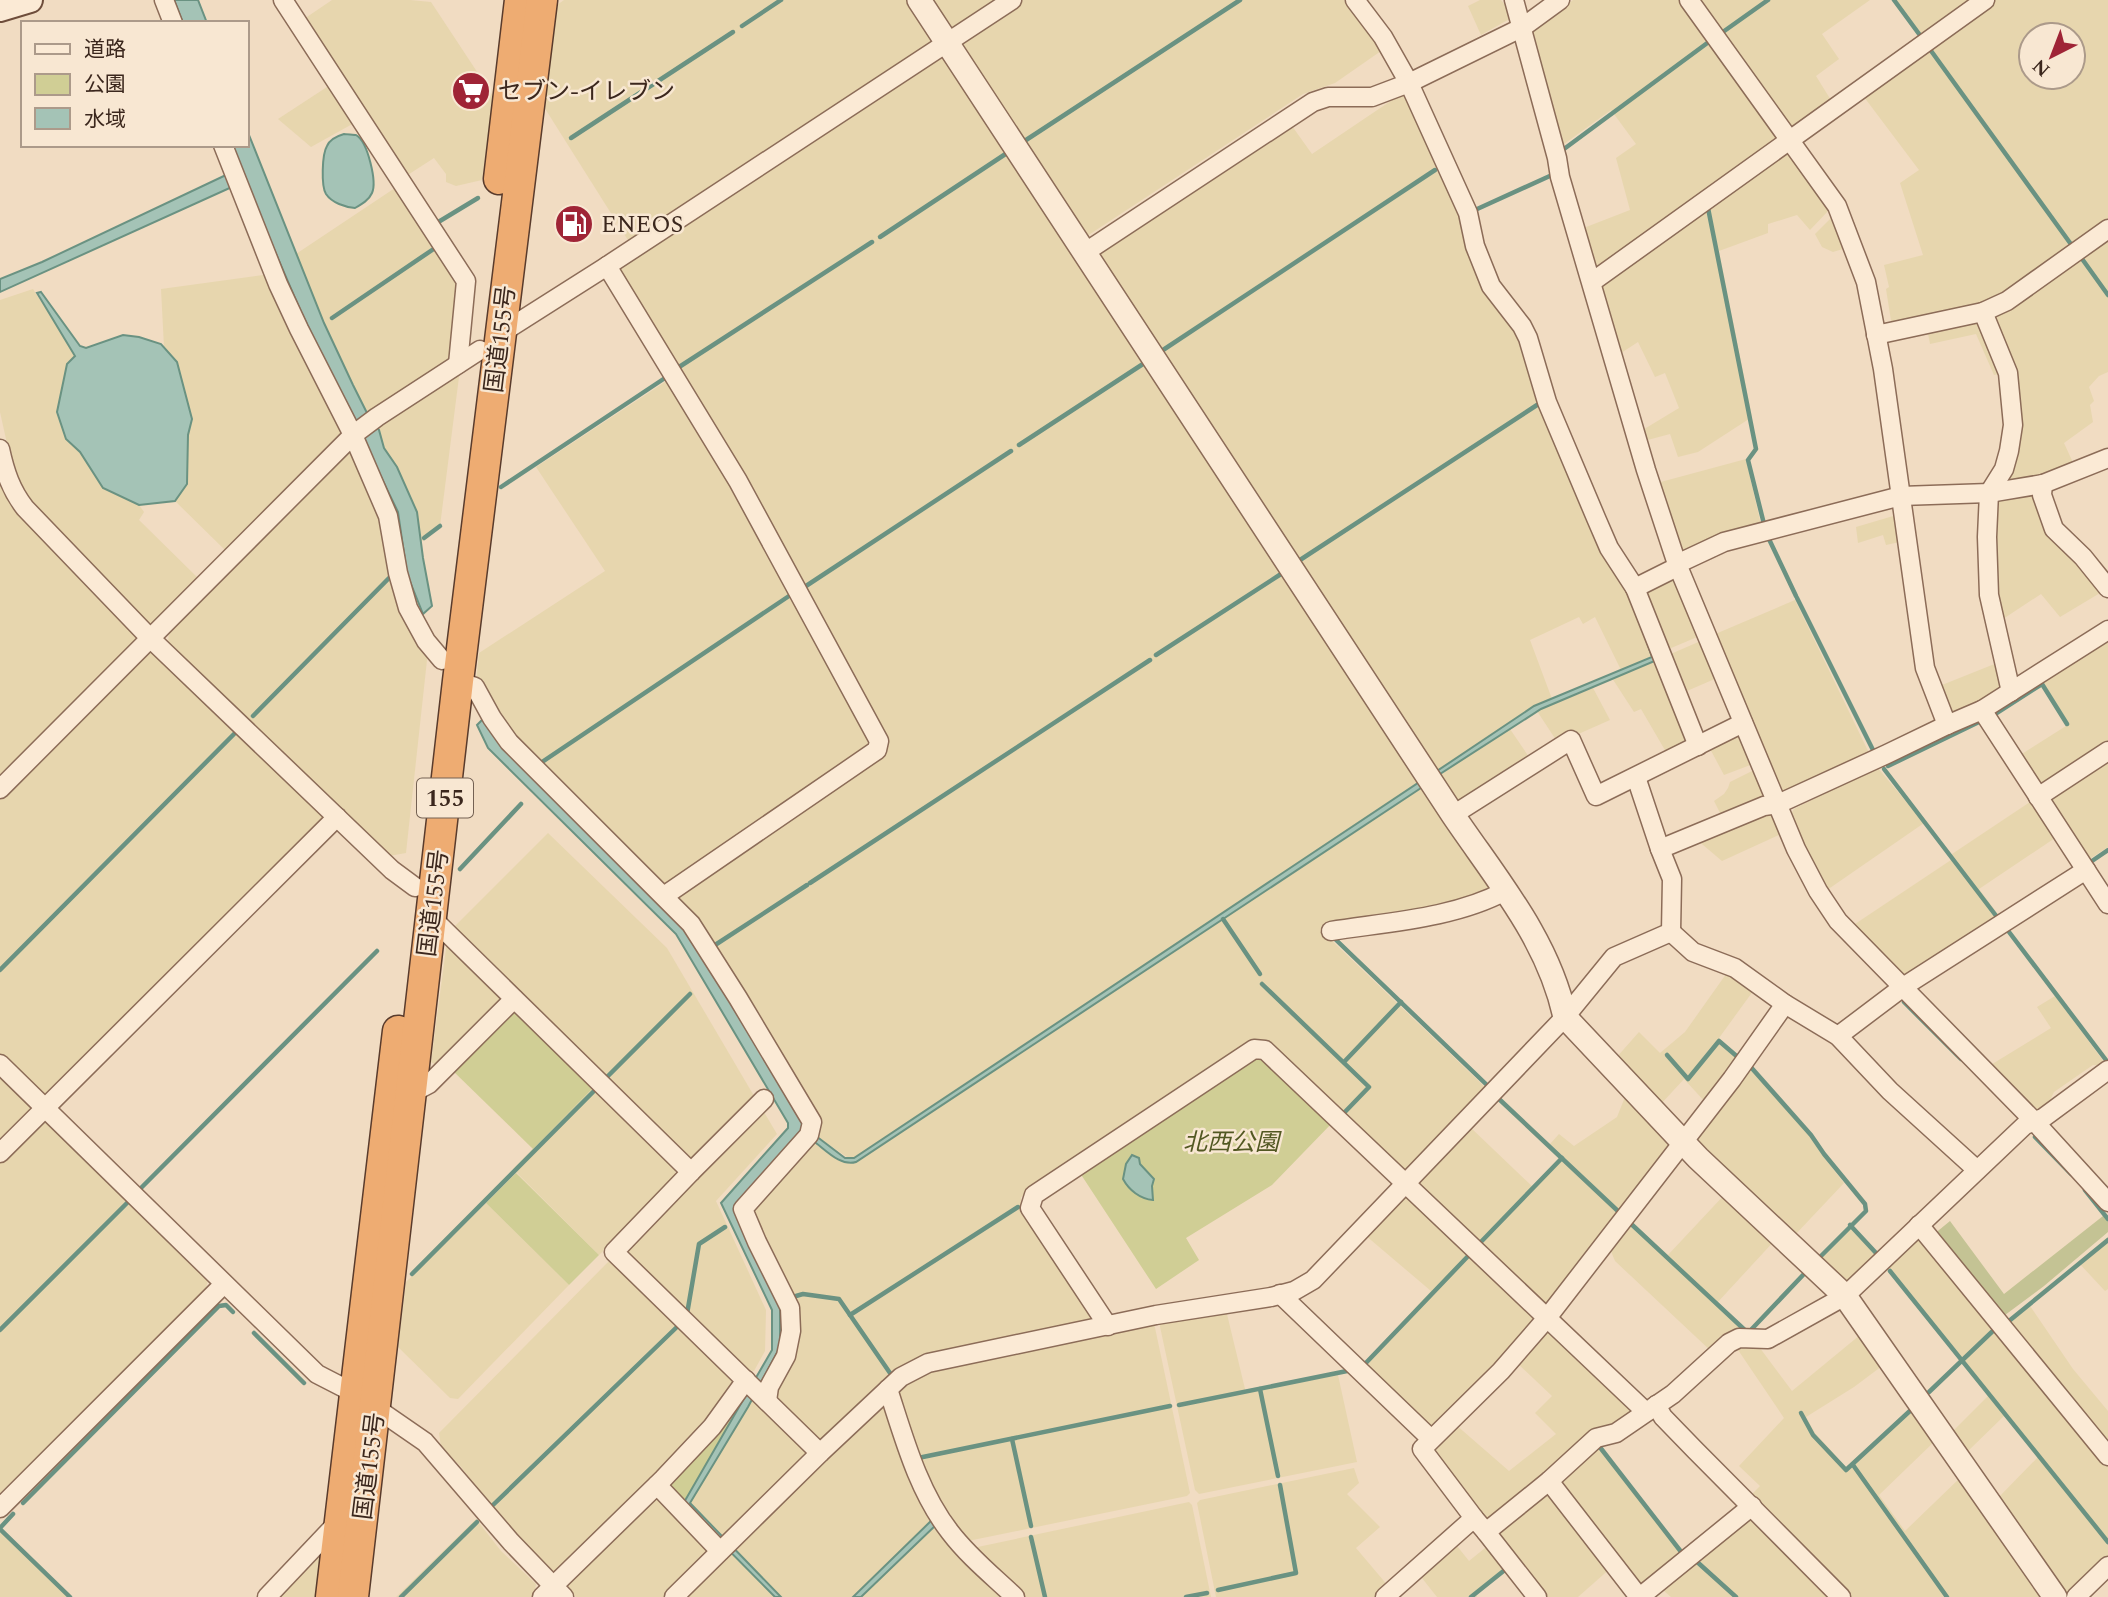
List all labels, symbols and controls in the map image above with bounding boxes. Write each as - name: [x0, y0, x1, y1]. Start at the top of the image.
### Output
- legend: [21, 21, 248, 147]
- north arrow: [2017, 21, 2087, 91]
- text: 道路: [84, 34, 126, 66]
- text: N: [2026, 52, 2057, 83]
- text: 公園: [84, 69, 126, 101]
- supermarket icon: セブン-イレブン: [450, 70, 492, 112]
- place label: セブン-イレブン: [498, 74, 675, 110]
- text: 水域: [84, 104, 126, 136]
- fuel station icon: ENEOS: [553, 203, 595, 245]
- place label: ENEOS: [601, 207, 683, 243]
- street label: 国道155号: [477, 283, 525, 395]
- road number: 155: [417, 778, 473, 818]
- street label: 国道155号: [410, 847, 458, 959]
- park label: 北西公園: [1183, 1125, 1282, 1161]
- street label: 国道155号: [346, 1410, 394, 1522]

